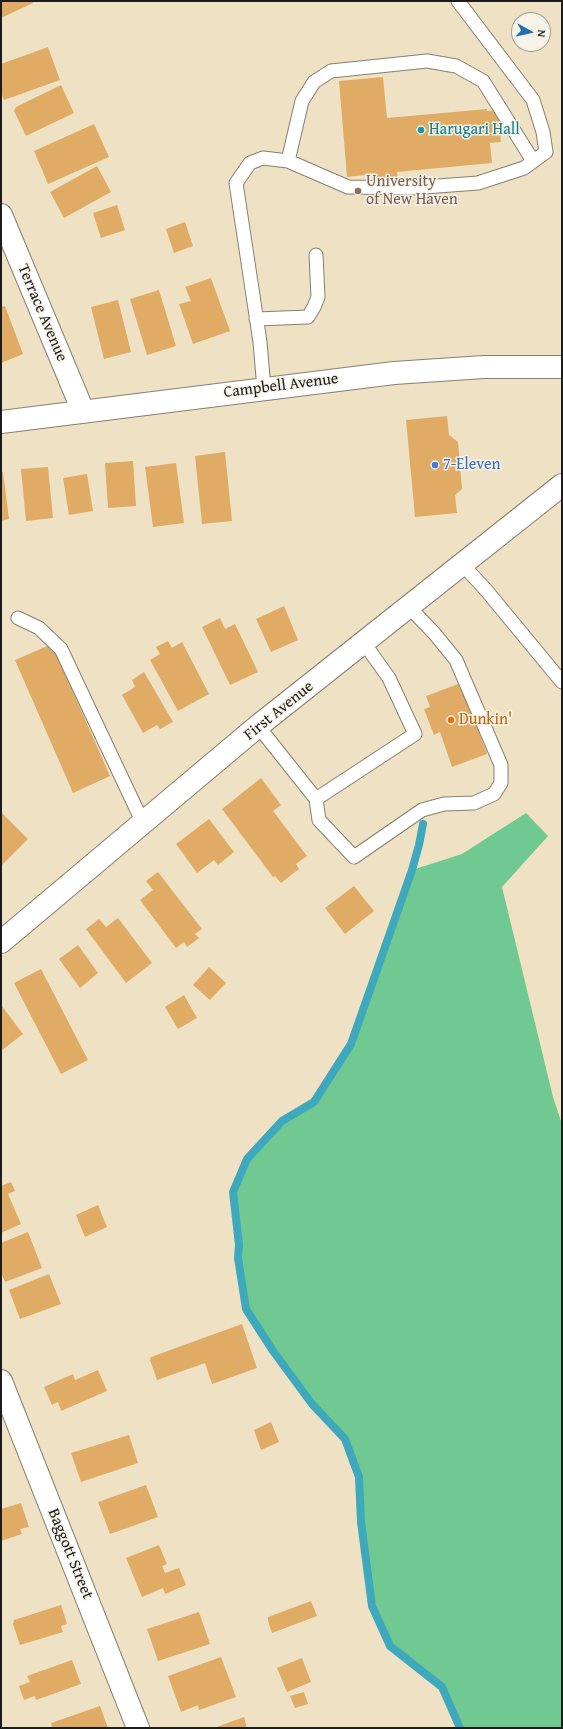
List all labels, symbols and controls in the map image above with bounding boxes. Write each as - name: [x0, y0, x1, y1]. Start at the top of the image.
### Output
- north arrow: [511, 12, 551, 52]
- text: N: [533, 29, 550, 38]
- place label: Harugari Hall: [429, 120, 520, 140]
- marker: Harugari Hall: [416, 125, 426, 135]
- place label: University of New Haven: [366, 172, 458, 210]
- marker: University of New Haven: [353, 186, 363, 196]
- street label: Terrace Avenue: [13, 262, 71, 364]
- street label: Campbell Avenue: [223, 369, 339, 403]
- place label: 7-Eleven: [443, 455, 500, 475]
- marker: 7-Eleven: [430, 460, 440, 470]
- street label: First Avenue: [240, 677, 318, 745]
- place label: Dunkin': [459, 710, 512, 730]
- marker: Dunkin': [446, 715, 456, 725]
- street label: Baggott Street: [43, 1506, 97, 1602]

